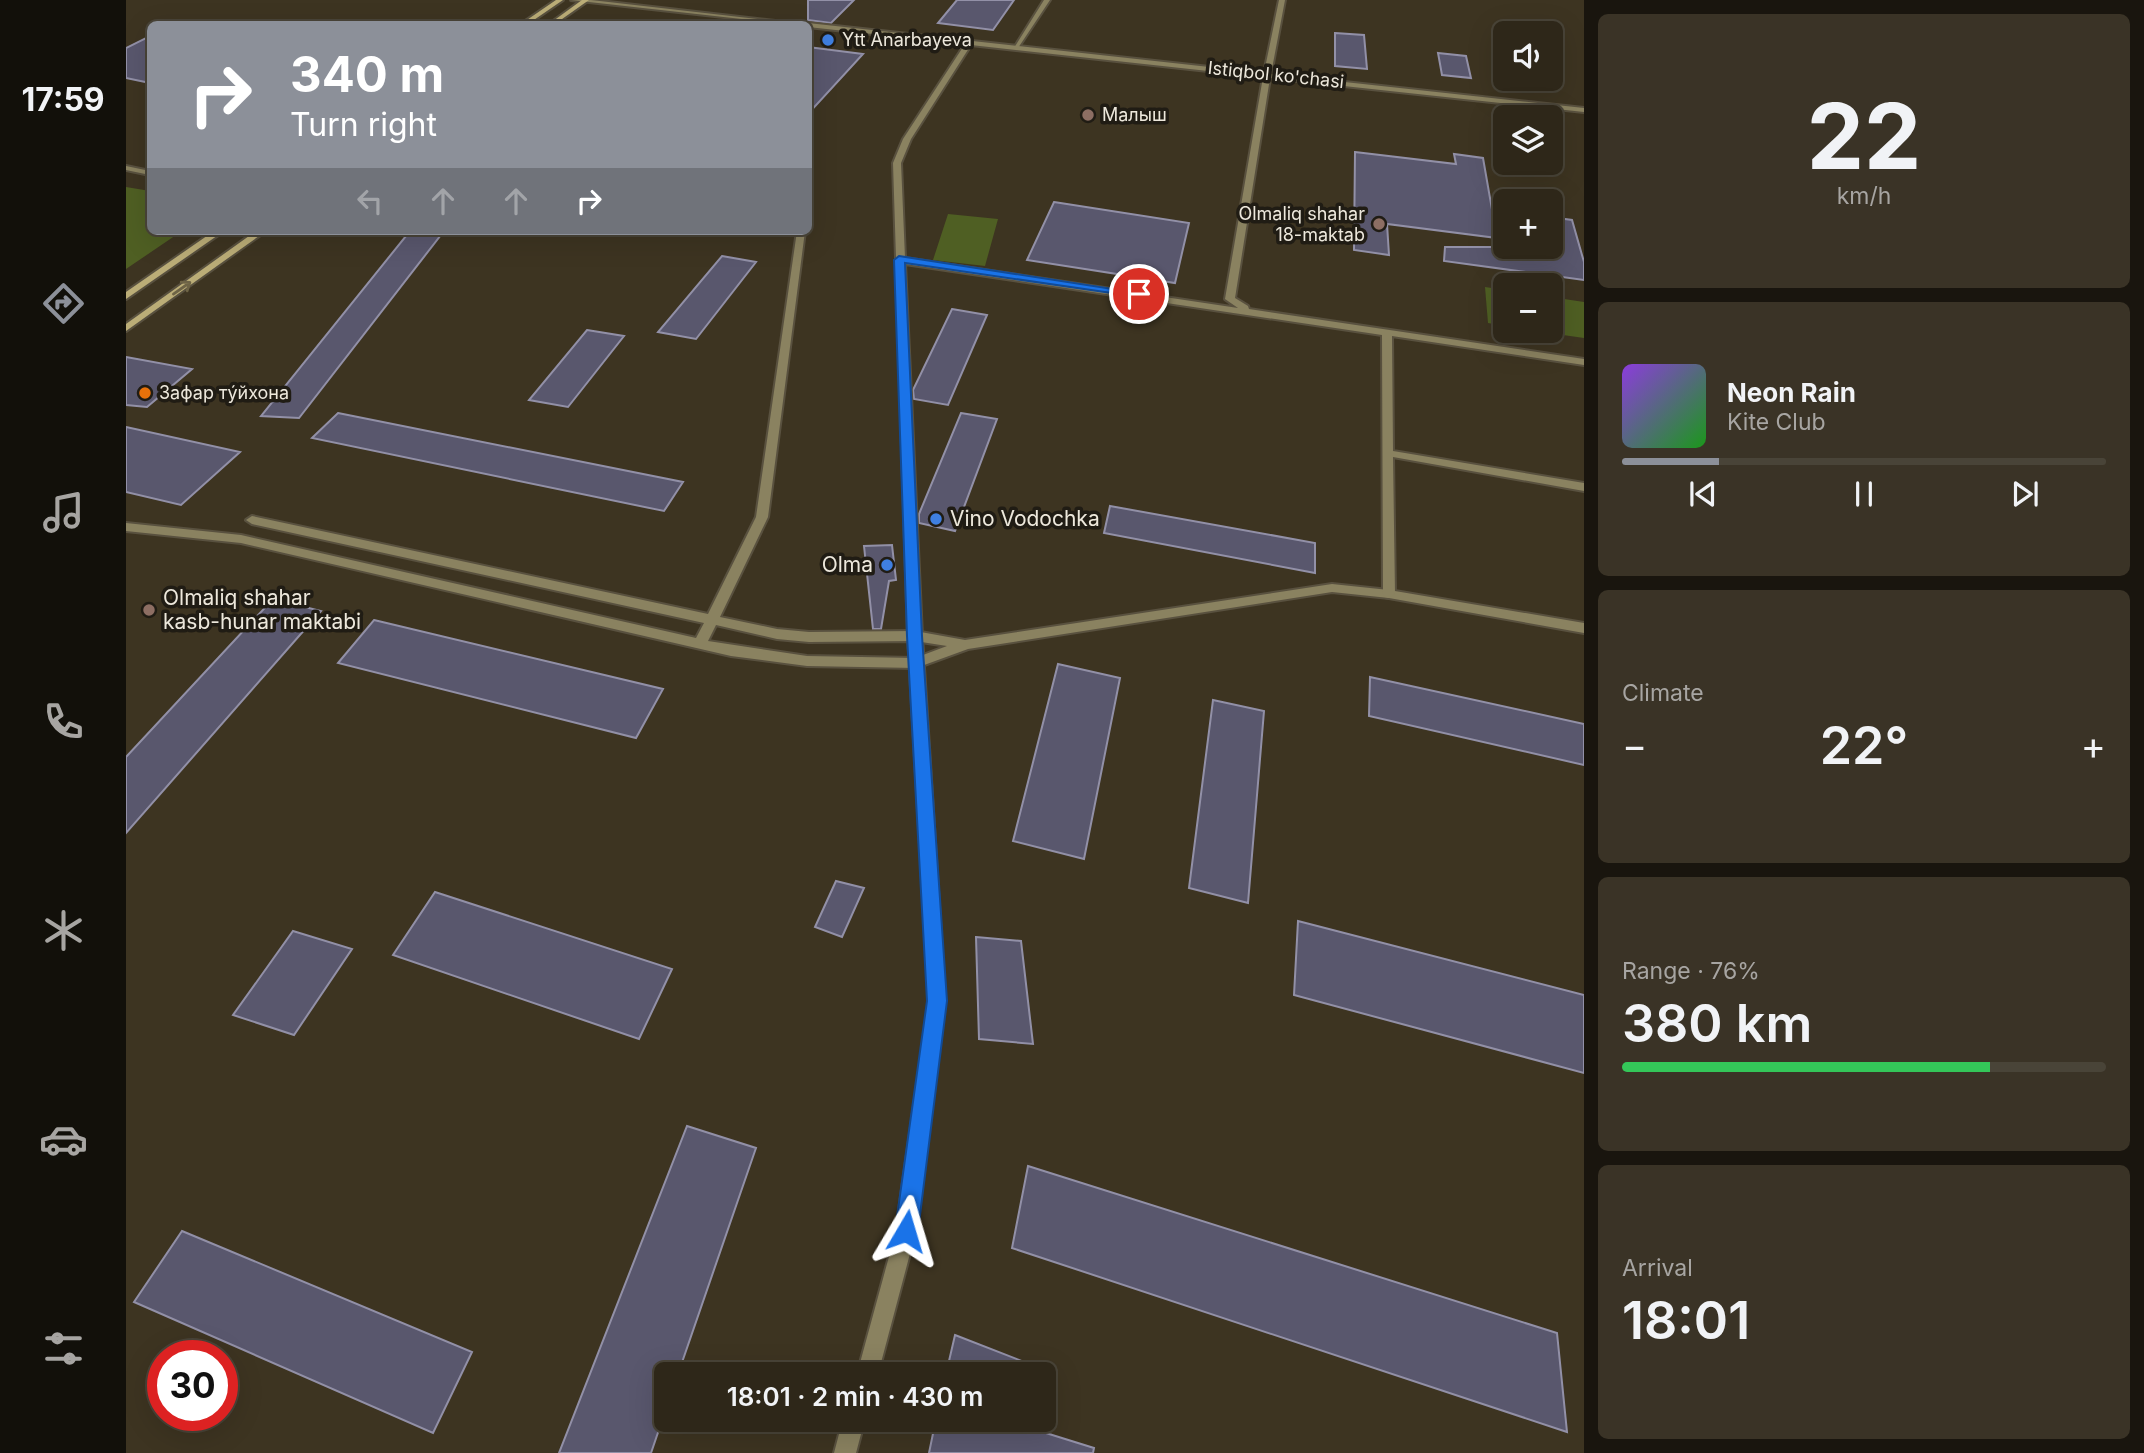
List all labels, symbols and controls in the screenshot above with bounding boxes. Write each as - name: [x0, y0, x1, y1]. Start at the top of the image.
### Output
- map controls: [1493, 21, 1563, 343]
- button: sound: [1493, 21, 1563, 91]
- place label: Ytt Anarbayeva: [842, 29, 972, 50]
- marker: Ytt Anarbayeva: [820, 32, 836, 48]
- text: 340 m: [290, 45, 444, 104]
- icon: right: [175, 49, 266, 140]
- street label: Istiqbol ko'chasi: [1207, 57, 1345, 92]
- text: 17:59: [21, 80, 105, 119]
- text: 22: [1807, 81, 1921, 191]
- place label: Малыш: [1102, 104, 1167, 125]
- text: Turn right: [290, 105, 437, 144]
- button: layers: [1493, 105, 1563, 175]
- marker: Малыш: [1080, 107, 1096, 123]
- icon: left: [351, 182, 389, 220]
- icon: ahead: [424, 182, 462, 220]
- icon: ahead: [497, 182, 535, 220]
- icon: right: [570, 182, 608, 220]
- text: km/h: [1837, 182, 1891, 210]
- button: +: [1493, 189, 1563, 259]
- place label: Olmaliq shahar 18-maktab: [1238, 203, 1365, 245]
- marker: Olmaliq shahar 18-maktab: [1371, 216, 1387, 232]
- pin: [1109, 264, 1169, 324]
- button: −: [1493, 273, 1563, 343]
- icon: arrive: [1120, 275, 1158, 313]
- icon: directions: [39, 279, 88, 328]
- one-way arrow: [172, 281, 191, 295]
- text: Neon Rain: [1727, 377, 1856, 408]
- place label: Зафар тýйхона: [159, 382, 289, 403]
- marker: Зафар тýйхона: [137, 385, 153, 401]
- text: Kite Club: [1727, 408, 1826, 436]
- icon: previous: [1684, 475, 1722, 513]
- icon: pause: [1845, 475, 1883, 513]
- icon: next: [2006, 475, 2044, 513]
- icon: music: [39, 488, 88, 537]
- place label: Vino Vodochka: [950, 506, 1100, 531]
- marker: Vino Vodochka: [928, 511, 944, 527]
- place label: Olma: [822, 552, 873, 577]
- marker: Olma: [879, 557, 895, 573]
- place label: Olmaliq shahar kasb-hunar maktabi: [163, 585, 361, 634]
- marker: Olmaliq shahar kasb-hunar maktabi: [141, 602, 157, 618]
- text: Climate: [1622, 679, 1704, 707]
- icon: phone: [39, 697, 88, 746]
- text: 22°: [1820, 714, 1908, 777]
- text: −: [1622, 722, 1647, 768]
- text: +: [2081, 722, 2106, 768]
- icon: climate: [39, 906, 88, 955]
- text: Range · 76%: [1622, 957, 1760, 985]
- text: 380 km: [1622, 992, 1812, 1055]
- icon: car: [39, 1115, 88, 1164]
- position arrow: [869, 1194, 943, 1268]
- text: Arrival: [1622, 1254, 1693, 1282]
- text: 18:01: [1622, 1289, 1750, 1352]
- icon: filters: [39, 1324, 88, 1373]
- speed limit sign: 30: [147, 1340, 238, 1431]
- text: 18:01 · 2 min · 430 m: [727, 1381, 983, 1412]

